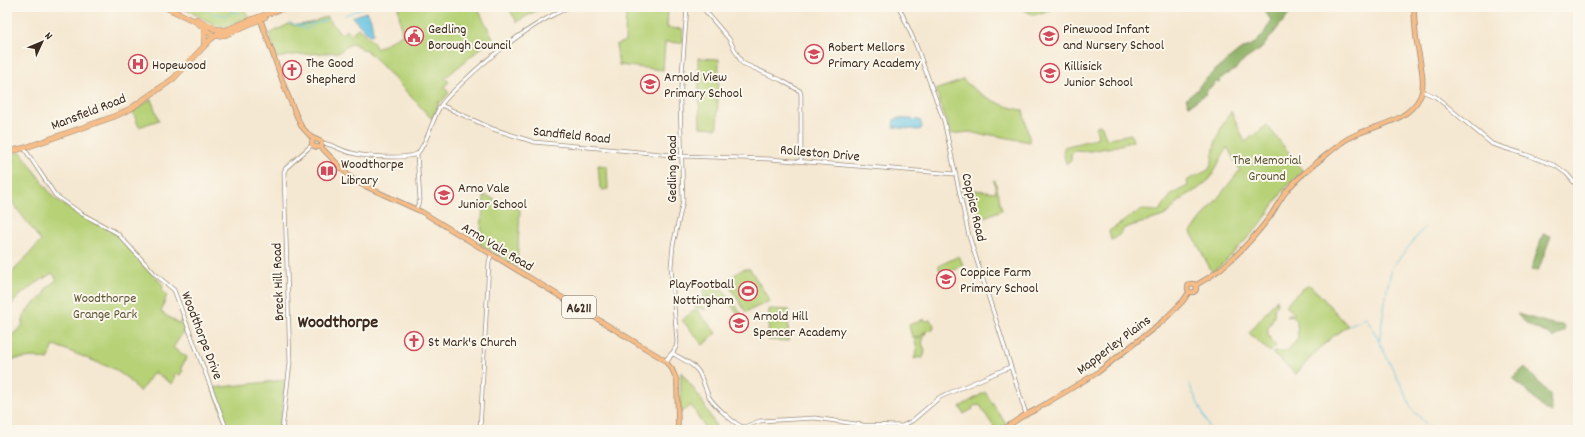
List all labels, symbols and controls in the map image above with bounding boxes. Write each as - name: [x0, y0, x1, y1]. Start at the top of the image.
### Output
- place label: Gedling Borough Council: [428, 20, 512, 56]
- place label: Pinewood Infant and Nursery School: [1063, 20, 1165, 56]
- north arrow: [22, 22, 62, 62]
- public building icon: Gedling Borough Council: [403, 25, 425, 47]
- school or university icon: Pinewood Infant and Nursery School: [1038, 25, 1060, 47]
- text: N: [40, 29, 56, 44]
- place label: Robert Mellors Primary Academy: [828, 38, 921, 74]
- school or university icon: Robert Mellors Primary Academy: [803, 43, 825, 65]
- hospital icon: Hopewood: [127, 53, 149, 75]
- place label: The Good Shepherd: [306, 54, 356, 90]
- place label: Hopewood: [152, 56, 206, 76]
- place label: Killisick Junior School: [1064, 57, 1133, 93]
- church icon: The Good Shepherd: [281, 59, 303, 81]
- school or university icon: Killisick Junior School: [1039, 62, 1061, 84]
- place label: Arnold View Primary School: [664, 68, 743, 104]
- school or university icon: Arnold View Primary School: [639, 73, 661, 95]
- street label: Mansfield Road: [48, 89, 129, 136]
- street label: Sandfield Road: [532, 122, 611, 150]
- street label: Gedling Road: [663, 135, 683, 203]
- street label: Rolleston Drive: [779, 141, 860, 167]
- park label: The Memorial Ground: [1232, 151, 1302, 187]
- place label: Woodthorpe Library: [341, 155, 404, 191]
- library icon: Woodthorpe Library: [316, 160, 338, 182]
- street label: Coppice Road: [955, 171, 991, 244]
- place label: Arno Vale Junior School: [458, 179, 527, 215]
- school or university icon: Arno Vale Junior School: [433, 184, 455, 206]
- street label: Arno Vale Road: [457, 218, 537, 277]
- street label: Breck Hill Road: [268, 242, 290, 321]
- place label: Coppice Farm Primary School: [960, 263, 1039, 299]
- school or university icon: Coppice Farm Primary School: [935, 268, 957, 290]
- place label: PlayFootball Nottingham: [669, 275, 735, 311]
- sports icon: PlayFootball Nottingham: [737, 280, 759, 302]
- park label: Woodthorpe Grange Park: [73, 289, 138, 325]
- street label: Woodthorpe Drive: [175, 289, 227, 383]
- road number: A6211: [562, 296, 596, 318]
- place label: Arnold Hill Spencer Academy: [753, 307, 847, 343]
- district label: Woodthorpe: [298, 311, 378, 336]
- street label: Mapperley Plains: [1073, 311, 1156, 380]
- school or university icon: Arnold Hill Spencer Academy: [728, 312, 750, 334]
- church icon: St Mark's Church: [403, 330, 425, 352]
- place label: St Mark's Church: [428, 333, 517, 353]

